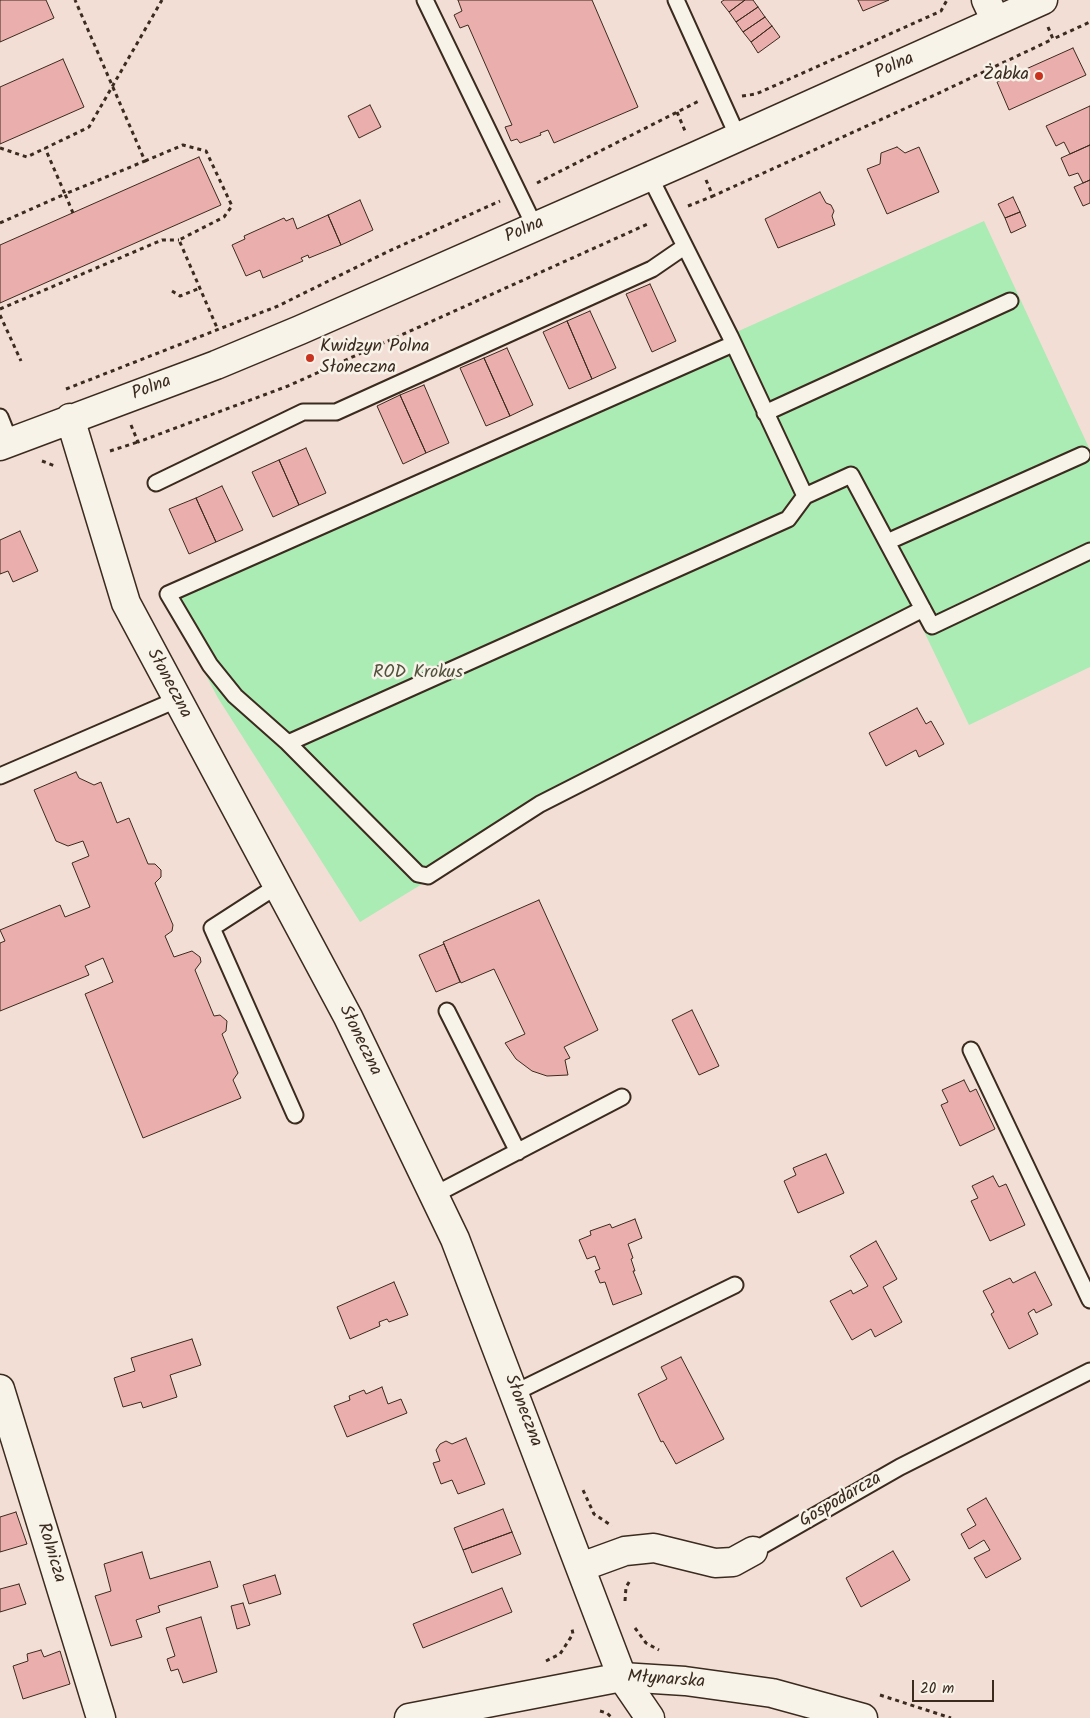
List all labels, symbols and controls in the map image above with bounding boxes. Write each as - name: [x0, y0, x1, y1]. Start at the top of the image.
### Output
- street label: Polna: [872, 49, 918, 85]
- place label: Żabka: [983, 65, 1029, 87]
- marker: Żabka: [1033, 70, 1045, 82]
- street label: Polna: [502, 213, 548, 249]
- place label: Kwidzyn Polna Słoneczna: [320, 337, 430, 379]
- marker: Kwidzyn Polna Słoneczna: [304, 352, 316, 364]
- street label: Polna: [129, 372, 175, 406]
- street label: Słoneczna: [141, 645, 195, 723]
- park label: ROD Krokus: [373, 663, 463, 685]
- street label: Słoneczna: [333, 1002, 385, 1080]
- street label: Słoneczna: [498, 1372, 546, 1450]
- street label: Gospodarcza: [796, 1469, 886, 1533]
- street label: Rolnicza: [31, 1521, 69, 1585]
- street label: Młynarska: [626, 1668, 706, 1694]
- scale bar: [915, 1670, 998, 1702]
- text: 20 m: [920, 1677, 954, 1701]

